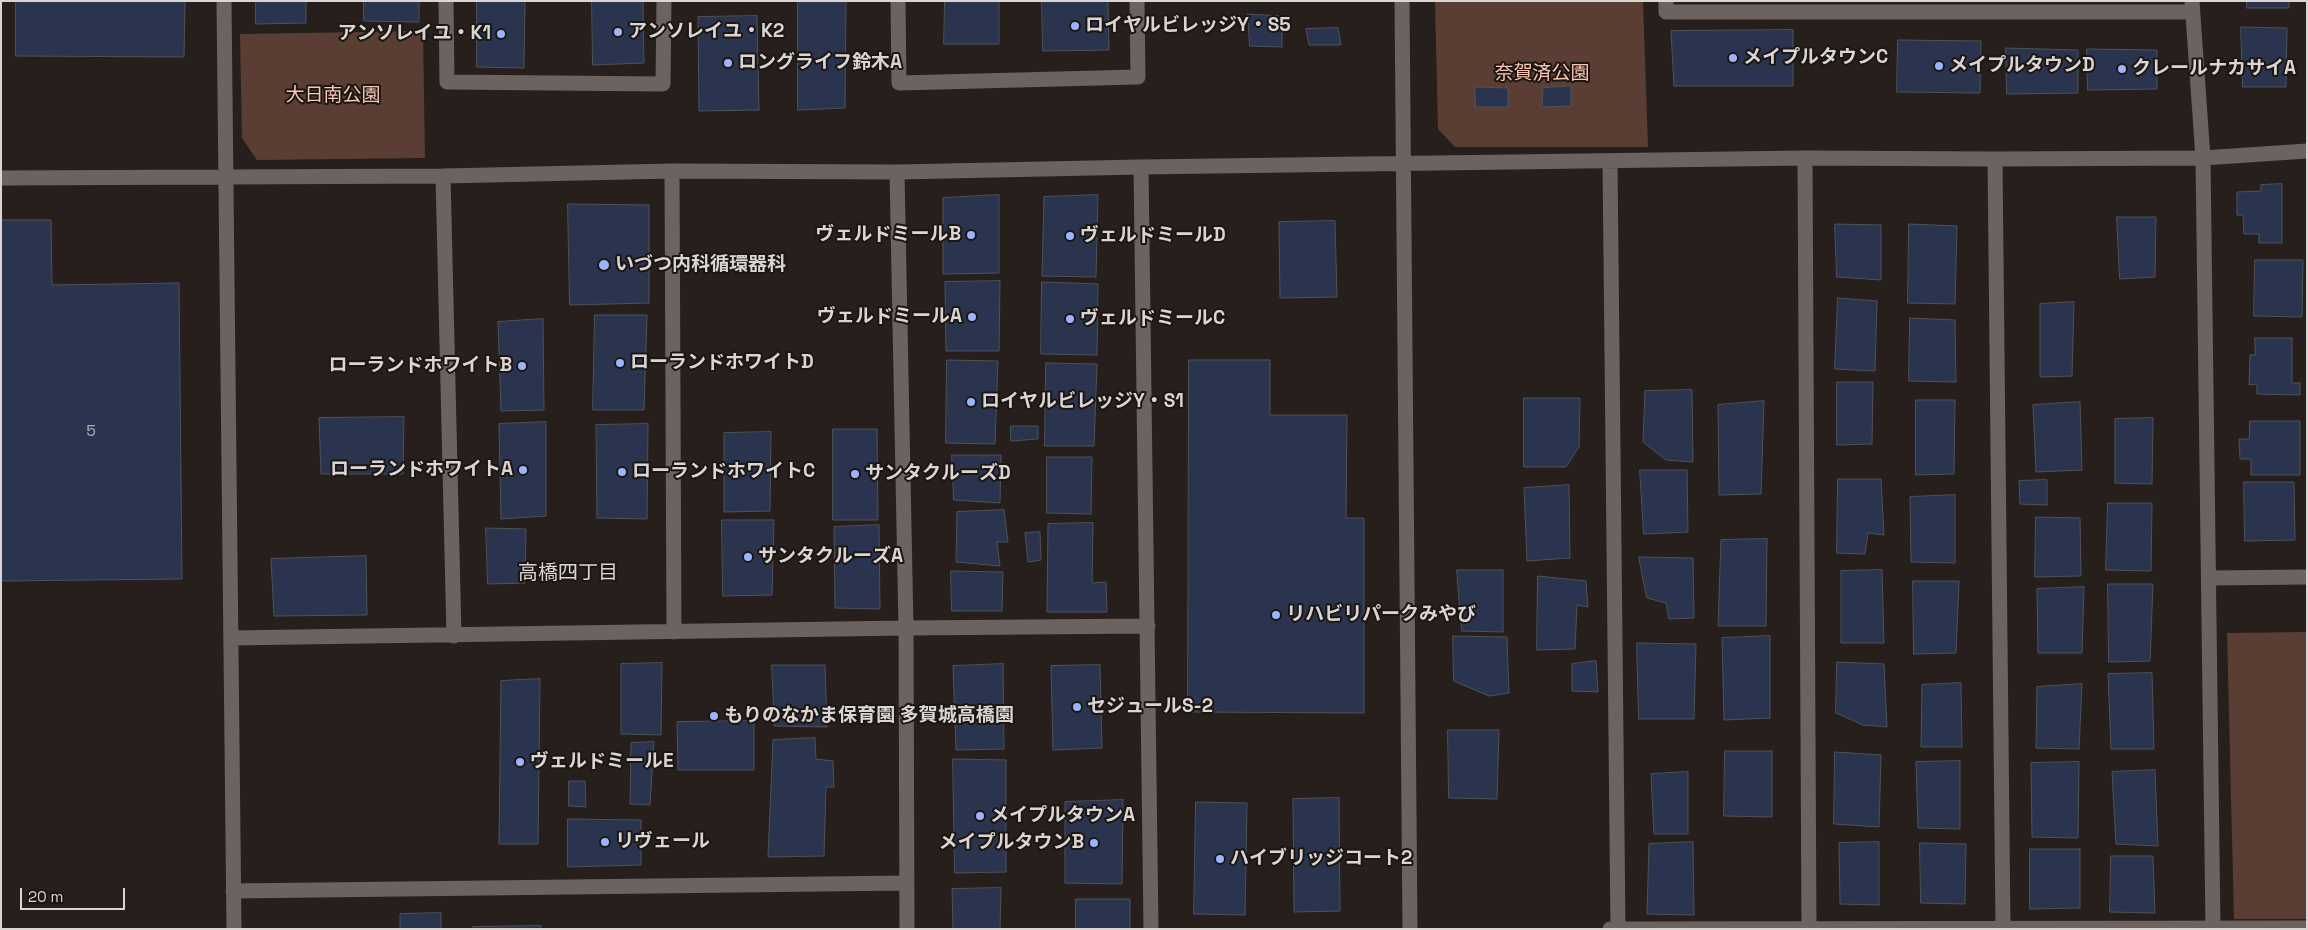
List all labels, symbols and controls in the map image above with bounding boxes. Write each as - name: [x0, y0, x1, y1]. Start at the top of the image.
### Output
- place label: ロイヤルビレッジY・S5: [1085, 15, 1291, 37]
- marker: ロイヤルビレッジY・S5: [1069, 20, 1081, 32]
- place label: アンソレイユ・K2: [628, 21, 784, 43]
- place label: アンソレイユ・K1: [338, 23, 491, 45]
- marker: アンソレイユ・K2: [612, 26, 624, 38]
- marker: アンソレイユ・K1: [495, 28, 507, 40]
- place label: メイプルタウンC: [1743, 47, 1888, 69]
- place label: ロングライフ鈴木A: [738, 52, 902, 74]
- marker: メイプルタウンC: [1727, 52, 1739, 64]
- place label: メイプルタウンD: [1949, 55, 2095, 77]
- marker: ロングライフ鈴木A: [722, 57, 734, 69]
- place label: クレールナカサイA: [2132, 58, 2296, 80]
- marker: メイプルタウンD: [1933, 60, 1945, 72]
- park label: 奈賀済公園: [1495, 63, 1589, 85]
- marker: クレールナカサイA: [2116, 63, 2128, 75]
- park label: 大日南公園: [286, 85, 380, 107]
- place label: ヴェルドミールB: [815, 224, 961, 246]
- place label: ヴェルドミールD: [1080, 225, 1226, 247]
- marker: ヴェルドミールB: [965, 229, 977, 241]
- marker: ヴェルドミールD: [1064, 230, 1076, 242]
- place label: いづつ内科循環器科: [615, 254, 786, 276]
- marker: いづつ内科循環器科: [597, 258, 611, 272]
- place label: ヴェルドミールA: [817, 306, 962, 328]
- place label: ヴェルドミールC: [1080, 308, 1225, 330]
- marker: ヴェルドミールA: [966, 311, 978, 323]
- marker: ヴェルドミールC: [1064, 313, 1076, 325]
- place label: ローランドホワイトD: [630, 352, 814, 374]
- place label: ローランドホワイトB: [328, 355, 512, 377]
- marker: ローランドホワイトD: [614, 357, 626, 369]
- marker: ローランドホワイトB: [516, 360, 528, 372]
- place label: ロイヤルビレッジY・S1: [981, 391, 1184, 413]
- marker: ロイヤルビレッジY・S1: [965, 396, 977, 408]
- house number: 5: [86, 422, 96, 442]
- place label: ローランドホワイトA: [330, 459, 513, 481]
- place label: ローランドホワイトC: [632, 461, 815, 483]
- place label: サンタクルーズD: [865, 463, 1011, 485]
- marker: ローランドホワイトA: [517, 464, 529, 476]
- marker: ローランドホワイトC: [616, 466, 628, 478]
- marker: サンタクルーズD: [849, 468, 861, 480]
- place label: サンタクルーズA: [758, 546, 903, 568]
- marker: サンタクルーズA: [742, 551, 754, 563]
- district label: 高橋四丁目: [518, 562, 618, 586]
- place label: リハビリパークみやび: [1286, 604, 1476, 626]
- marker: リハビリパークみやび: [1270, 609, 1282, 621]
- place label: セジュールS-2: [1087, 696, 1213, 718]
- marker: セジュールS-2: [1071, 701, 1083, 713]
- place label: もりのなかま保育園 多賀城高橋園: [724, 705, 1014, 727]
- marker: もりのなかま保育園 多賀城高橋園: [708, 710, 720, 722]
- place label: ヴェルドミールE: [530, 751, 674, 773]
- marker: ヴェルドミールE: [514, 756, 526, 768]
- place label: メイプルタウンA: [990, 805, 1135, 827]
- marker: メイプルタウンA: [974, 810, 986, 822]
- place label: リヴェール: [615, 831, 710, 853]
- place label: メイプルタウンB: [938, 832, 1084, 854]
- marker: リヴェール: [599, 836, 611, 848]
- marker: メイプルタウンB: [1088, 837, 1100, 849]
- place label: ハイブリッジコート2: [1230, 848, 1412, 870]
- marker: ハイブリッジコート2: [1214, 853, 1226, 865]
- scale bar: [22, 878, 128, 910]
- text: 20 m: [28, 887, 63, 906]

